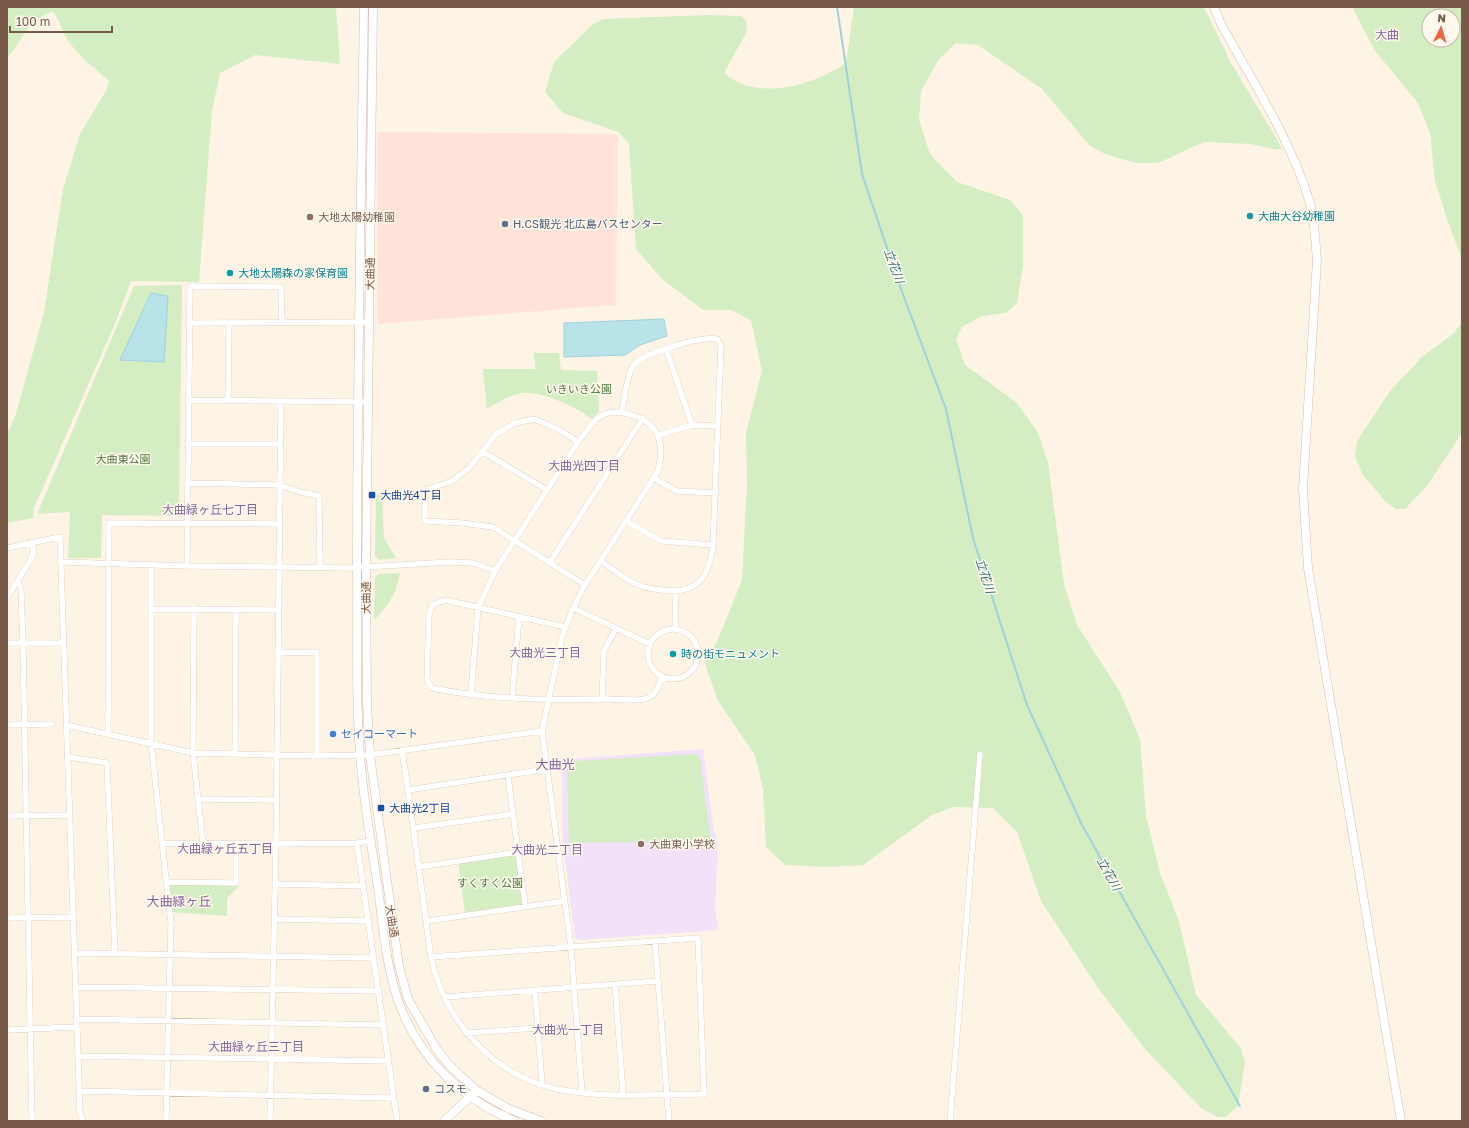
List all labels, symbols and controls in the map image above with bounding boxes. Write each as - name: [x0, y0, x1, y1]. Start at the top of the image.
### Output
- scale bar: [10, 8, 112, 34]
- north arrow: [1421, 8, 1461, 48]
- text: N: [1437, 11, 1447, 24]
- text: 100 m: [16, 14, 50, 29]
- district label: 大曲: [1375, 27, 1399, 42]
- place label: 大曲大谷幼稚園: [1258, 209, 1335, 222]
- place label: 大地太陽幼稚園: [318, 210, 395, 223]
- marker: 大曲大谷幼稚園: [1245, 211, 1255, 221]
- marker: 大地太陽幼稚園: [305, 212, 315, 222]
- place label: H.CS観光 北広島バスセンター: [513, 217, 663, 230]
- marker: H.CS観光 北広島バスセンター: [500, 219, 510, 229]
- water label: 立花川: [881, 246, 908, 287]
- street label: 大曲通: [363, 257, 376, 291]
- place label: 大地太陽森の家保育園: [238, 266, 348, 279]
- marker: 大地太陽森の家保育園: [225, 268, 235, 278]
- park label: いきいき公園: [546, 382, 612, 395]
- park label: 大曲東公園: [96, 452, 151, 465]
- district label: 大曲光四丁目: [548, 458, 620, 473]
- place label: 大曲光4丁目: [380, 488, 442, 501]
- marker: 大曲光4丁目: [367, 490, 377, 500]
- district label: 大曲緑ヶ丘七丁目: [162, 502, 258, 517]
- water label: 立花川: [973, 556, 999, 597]
- street label: 大曲通: [359, 582, 372, 615]
- district label: 大曲光三丁目: [509, 645, 581, 660]
- place label: 時の街モニュメント: [681, 647, 780, 660]
- marker: 時の街モニュメント: [668, 649, 678, 659]
- place label: セイコーマート: [341, 727, 418, 740]
- marker: セイコーマート: [328, 729, 338, 739]
- district label: 大曲光: [535, 756, 575, 772]
- place label: 大曲光2丁目: [389, 801, 450, 814]
- marker: 大曲光2丁目: [376, 803, 386, 813]
- place label: 大曲東小学校: [649, 837, 715, 850]
- marker: 大曲東小学校: [636, 839, 646, 849]
- district label: 大曲緑ヶ丘五丁目: [177, 841, 273, 856]
- district label: 大曲光二丁目: [511, 842, 583, 857]
- water label: 立花川: [1094, 854, 1126, 895]
- park label: すくすく公園: [457, 876, 523, 889]
- district label: 大曲緑ヶ丘: [146, 893, 212, 909]
- street label: 大曲通: [383, 904, 401, 938]
- district label: 大曲光一丁目: [532, 1022, 604, 1037]
- district label: 大曲緑ヶ丘三丁目: [208, 1039, 304, 1054]
- place label: コスモ: [434, 1082, 467, 1095]
- marker: コスモ: [421, 1084, 431, 1094]

